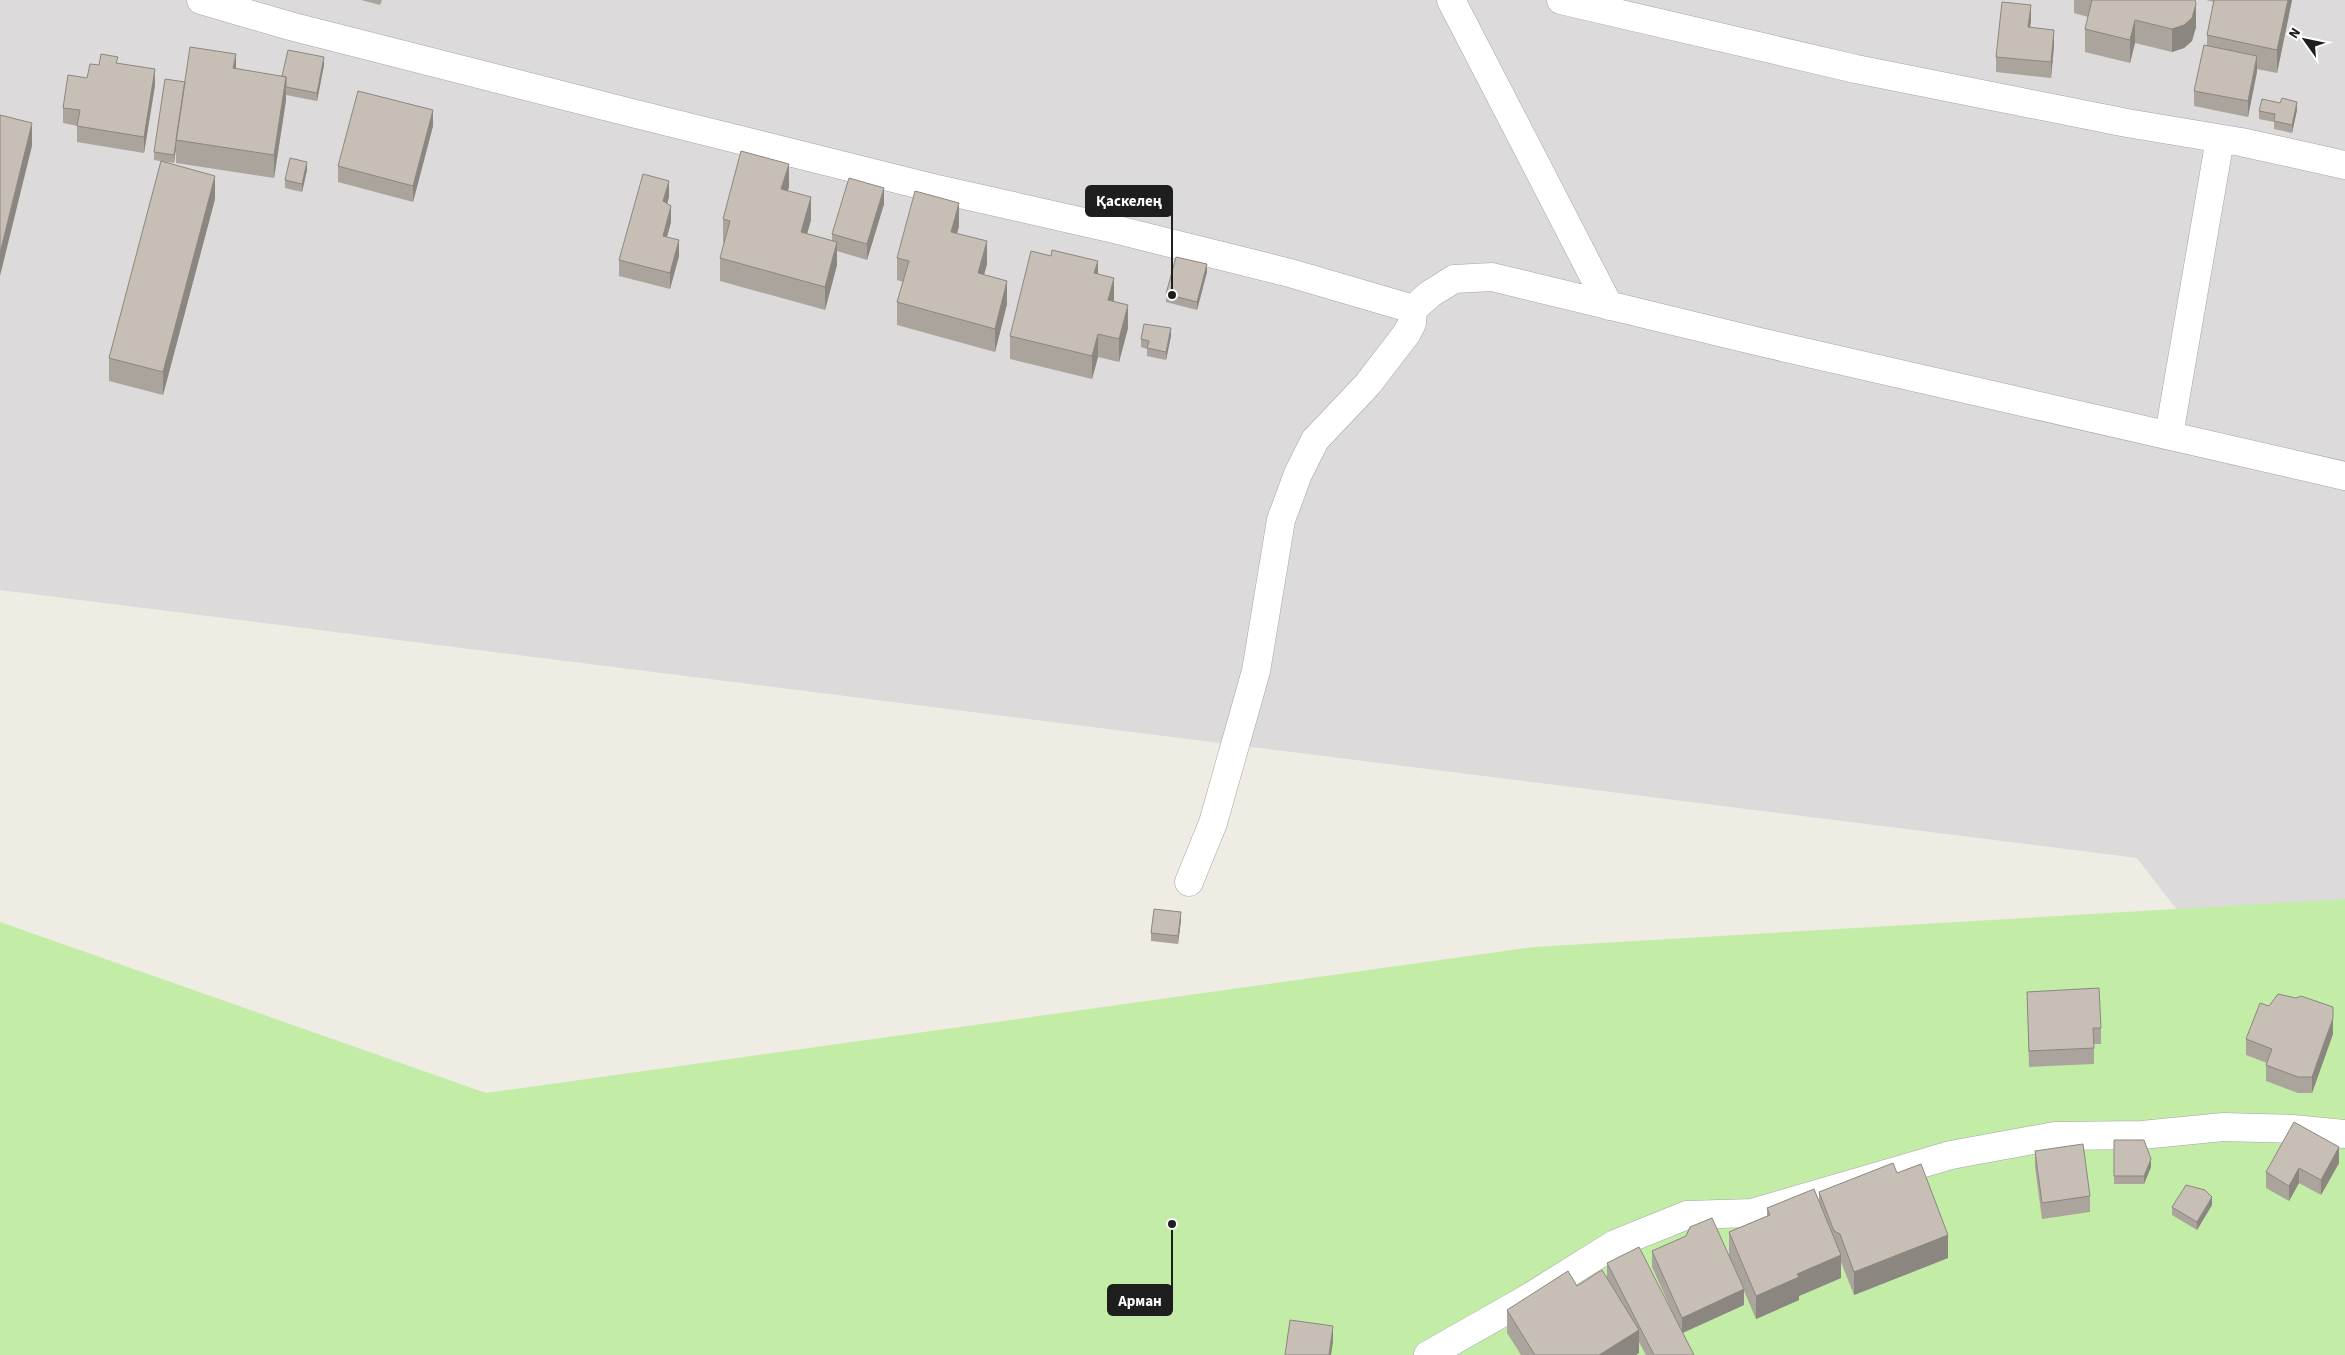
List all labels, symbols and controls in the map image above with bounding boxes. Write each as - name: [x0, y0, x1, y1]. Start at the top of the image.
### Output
- north arrow: [2280, 15, 2330, 65]
- text: N: [2284, 24, 2306, 43]
- callout: Қаскелең: [1086, 186, 1172, 216]
- text: Қаскелең: [1096, 191, 1162, 212]
- callout: Арман: [1108, 1285, 1172, 1315]
- text: Арман: [1117, 1291, 1162, 1312]

